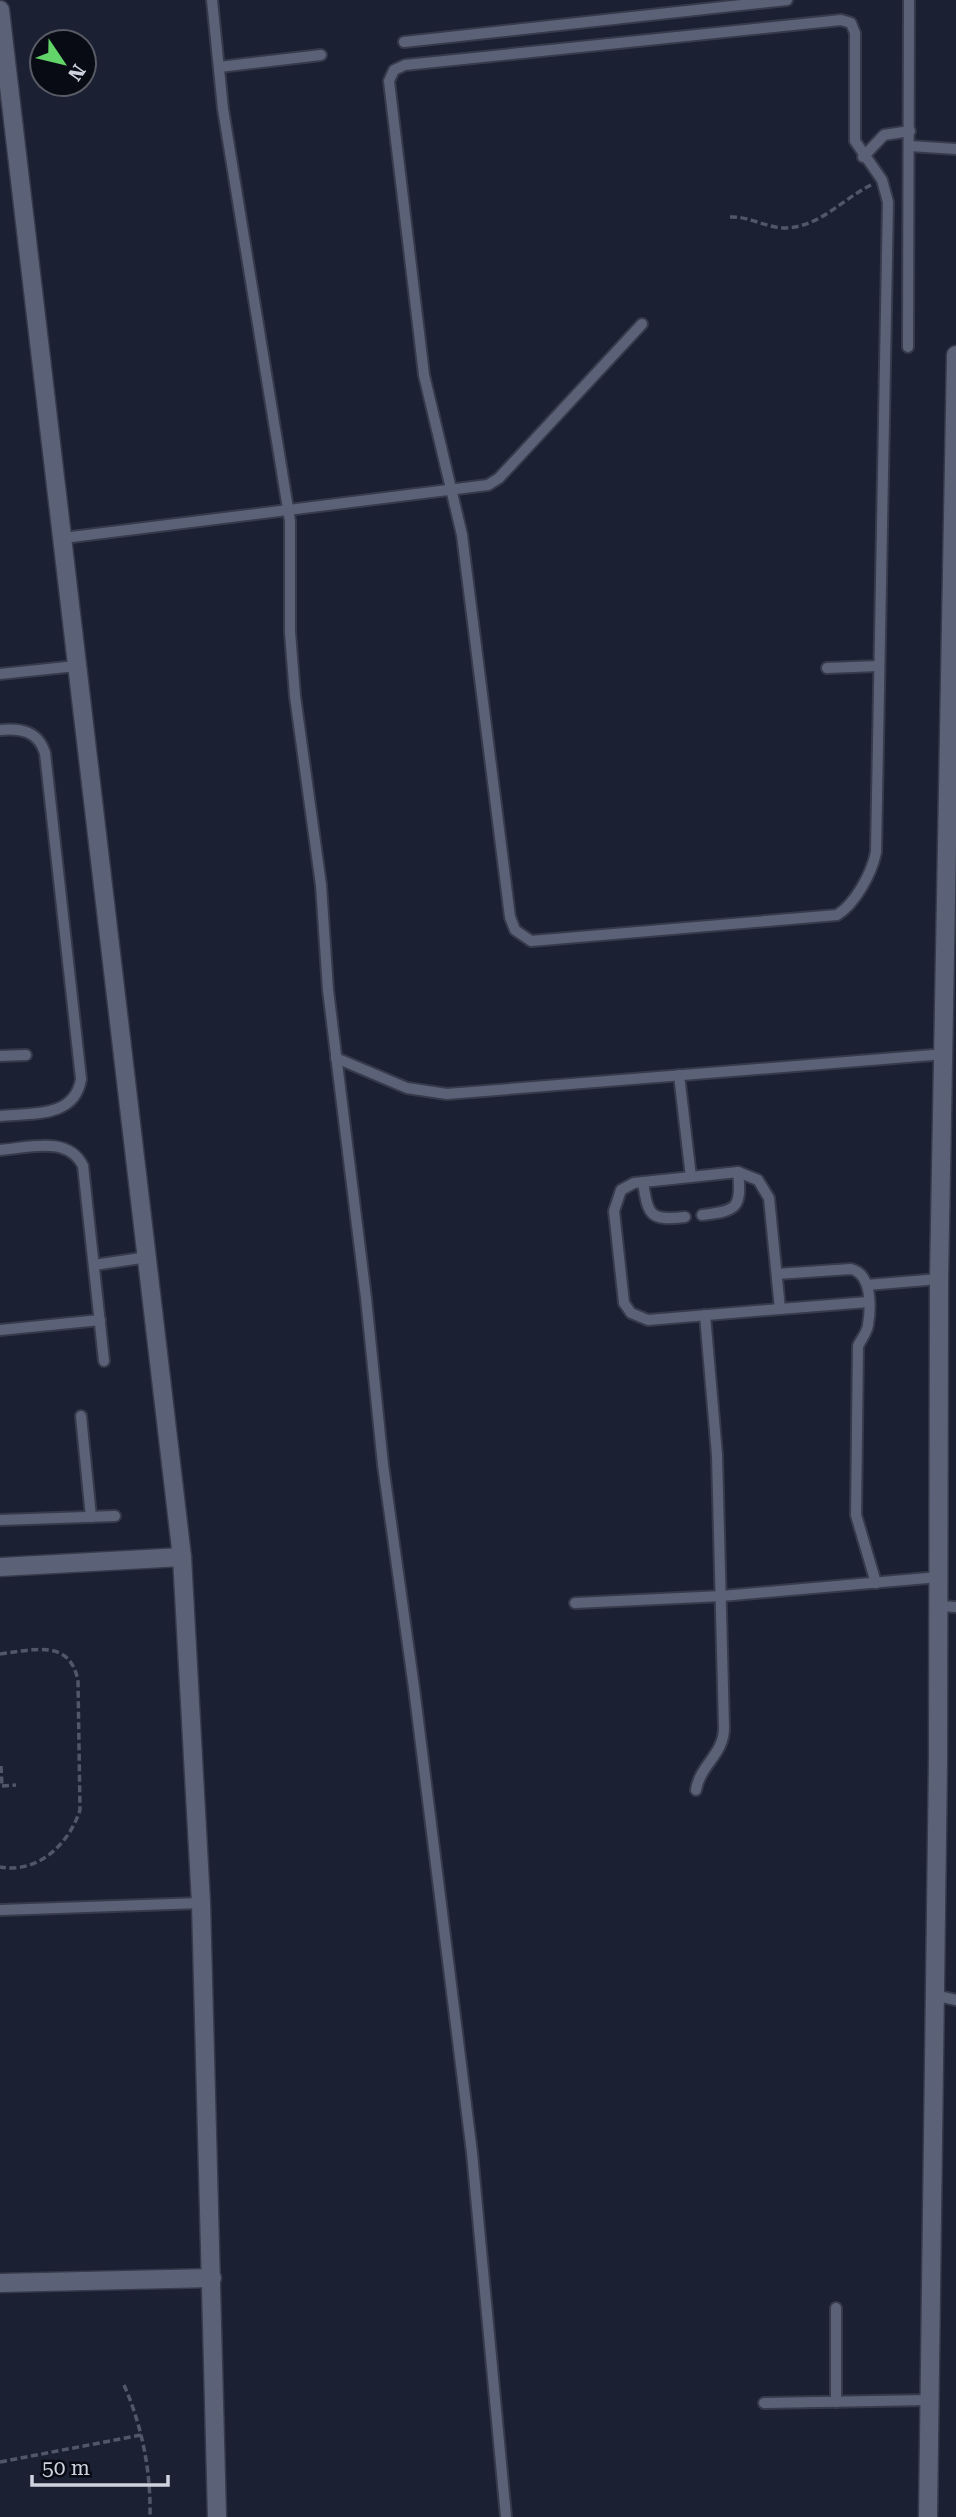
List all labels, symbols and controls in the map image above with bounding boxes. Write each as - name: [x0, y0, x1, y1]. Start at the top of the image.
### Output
- north arrow: [28, 28, 98, 98]
- text: N: [63, 60, 90, 85]
- scale bar: [32, 2444, 168, 2488]
- text: 50 m: [42, 2456, 90, 2480]

